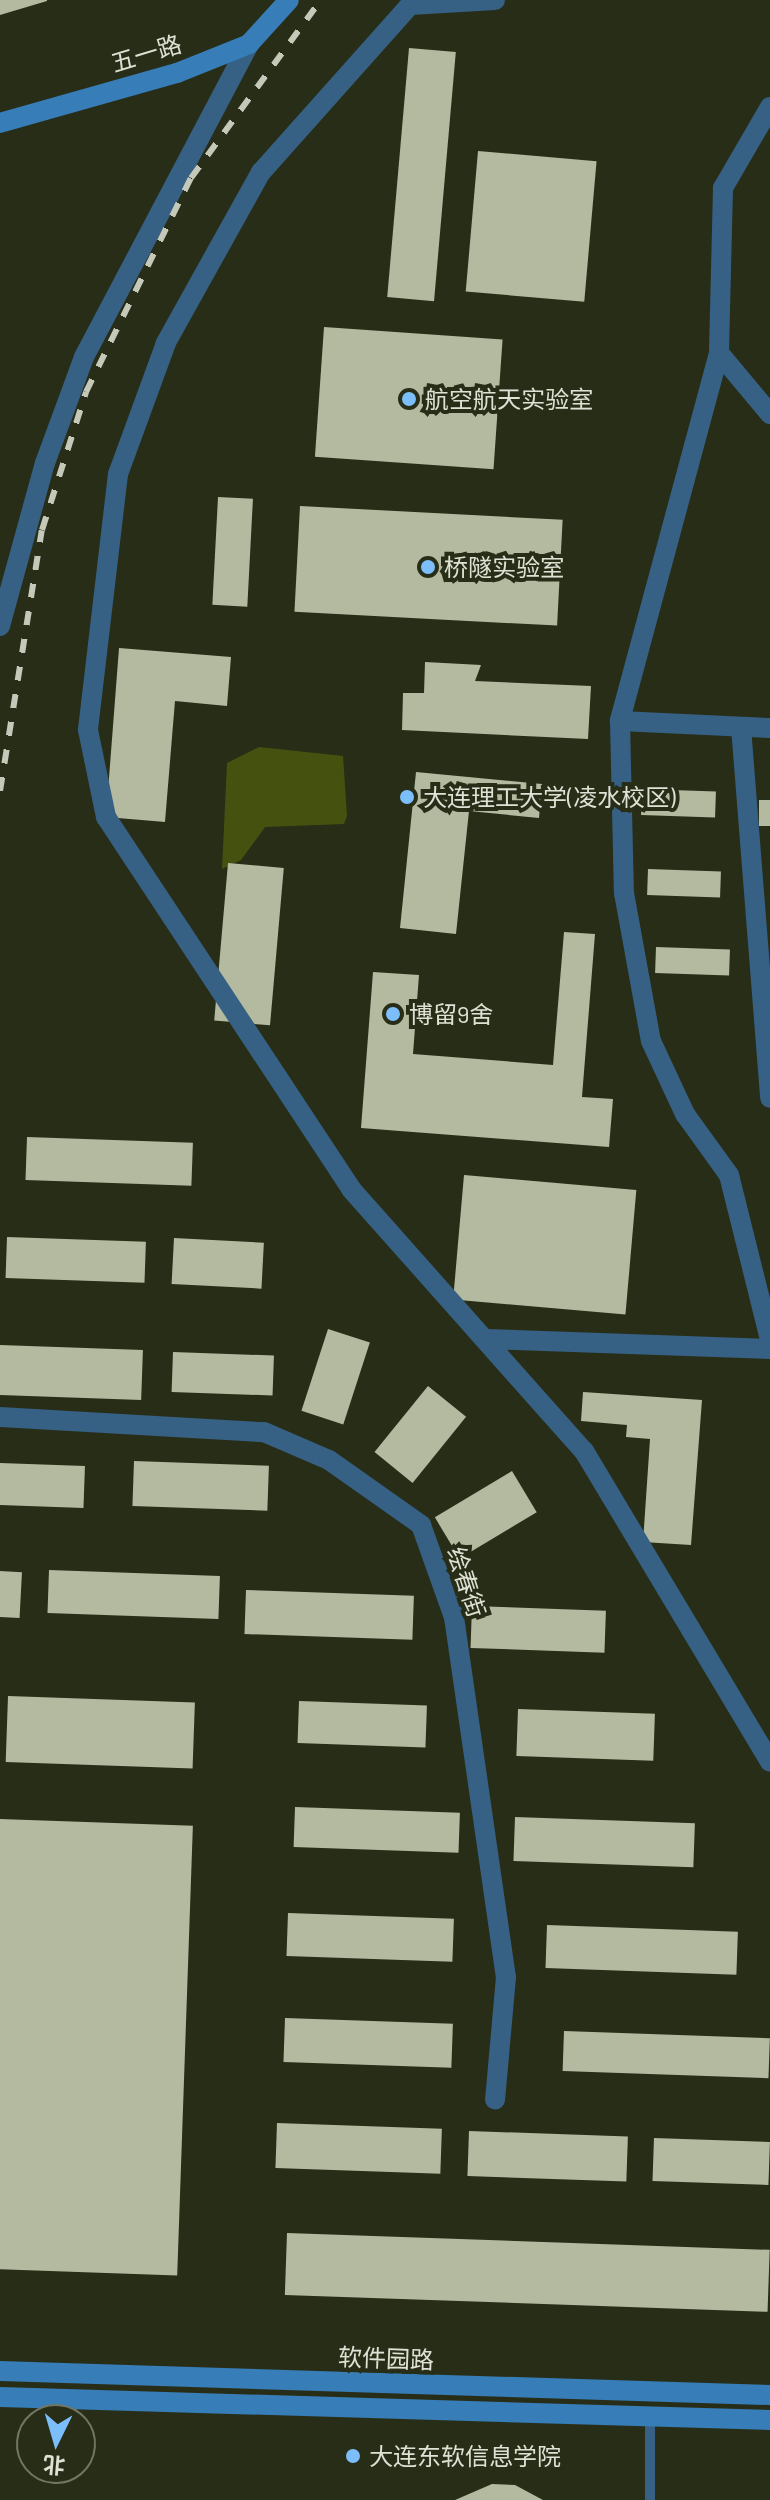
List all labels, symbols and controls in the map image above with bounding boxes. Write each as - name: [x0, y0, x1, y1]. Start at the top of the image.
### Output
- street label: 五一路: [107, 29, 185, 77]
- place label: 航空航天实验室: [425, 385, 593, 413]
- marker: 航空航天实验室: [400, 390, 418, 408]
- place label: 桥隧实验室: [444, 553, 564, 581]
- marker: 桥隧实验室: [419, 558, 437, 576]
- place label: 大连理工大学(凌水校区): [423, 783, 676, 811]
- marker: 大连理工大学(凌水校区): [398, 788, 416, 806]
- place label: 博留9舍: [409, 1000, 494, 1028]
- marker: 博留9舍: [384, 1005, 402, 1023]
- street label: 绘春街: [442, 1543, 492, 1621]
- street label: 软件园路: [338, 2342, 434, 2374]
- north arrow: [16, 2404, 96, 2484]
- place label: 大连东软信息学院: [369, 2442, 561, 2470]
- marker: 大连东软信息学院: [344, 2447, 362, 2465]
- text: 北: [42, 2452, 66, 2480]

